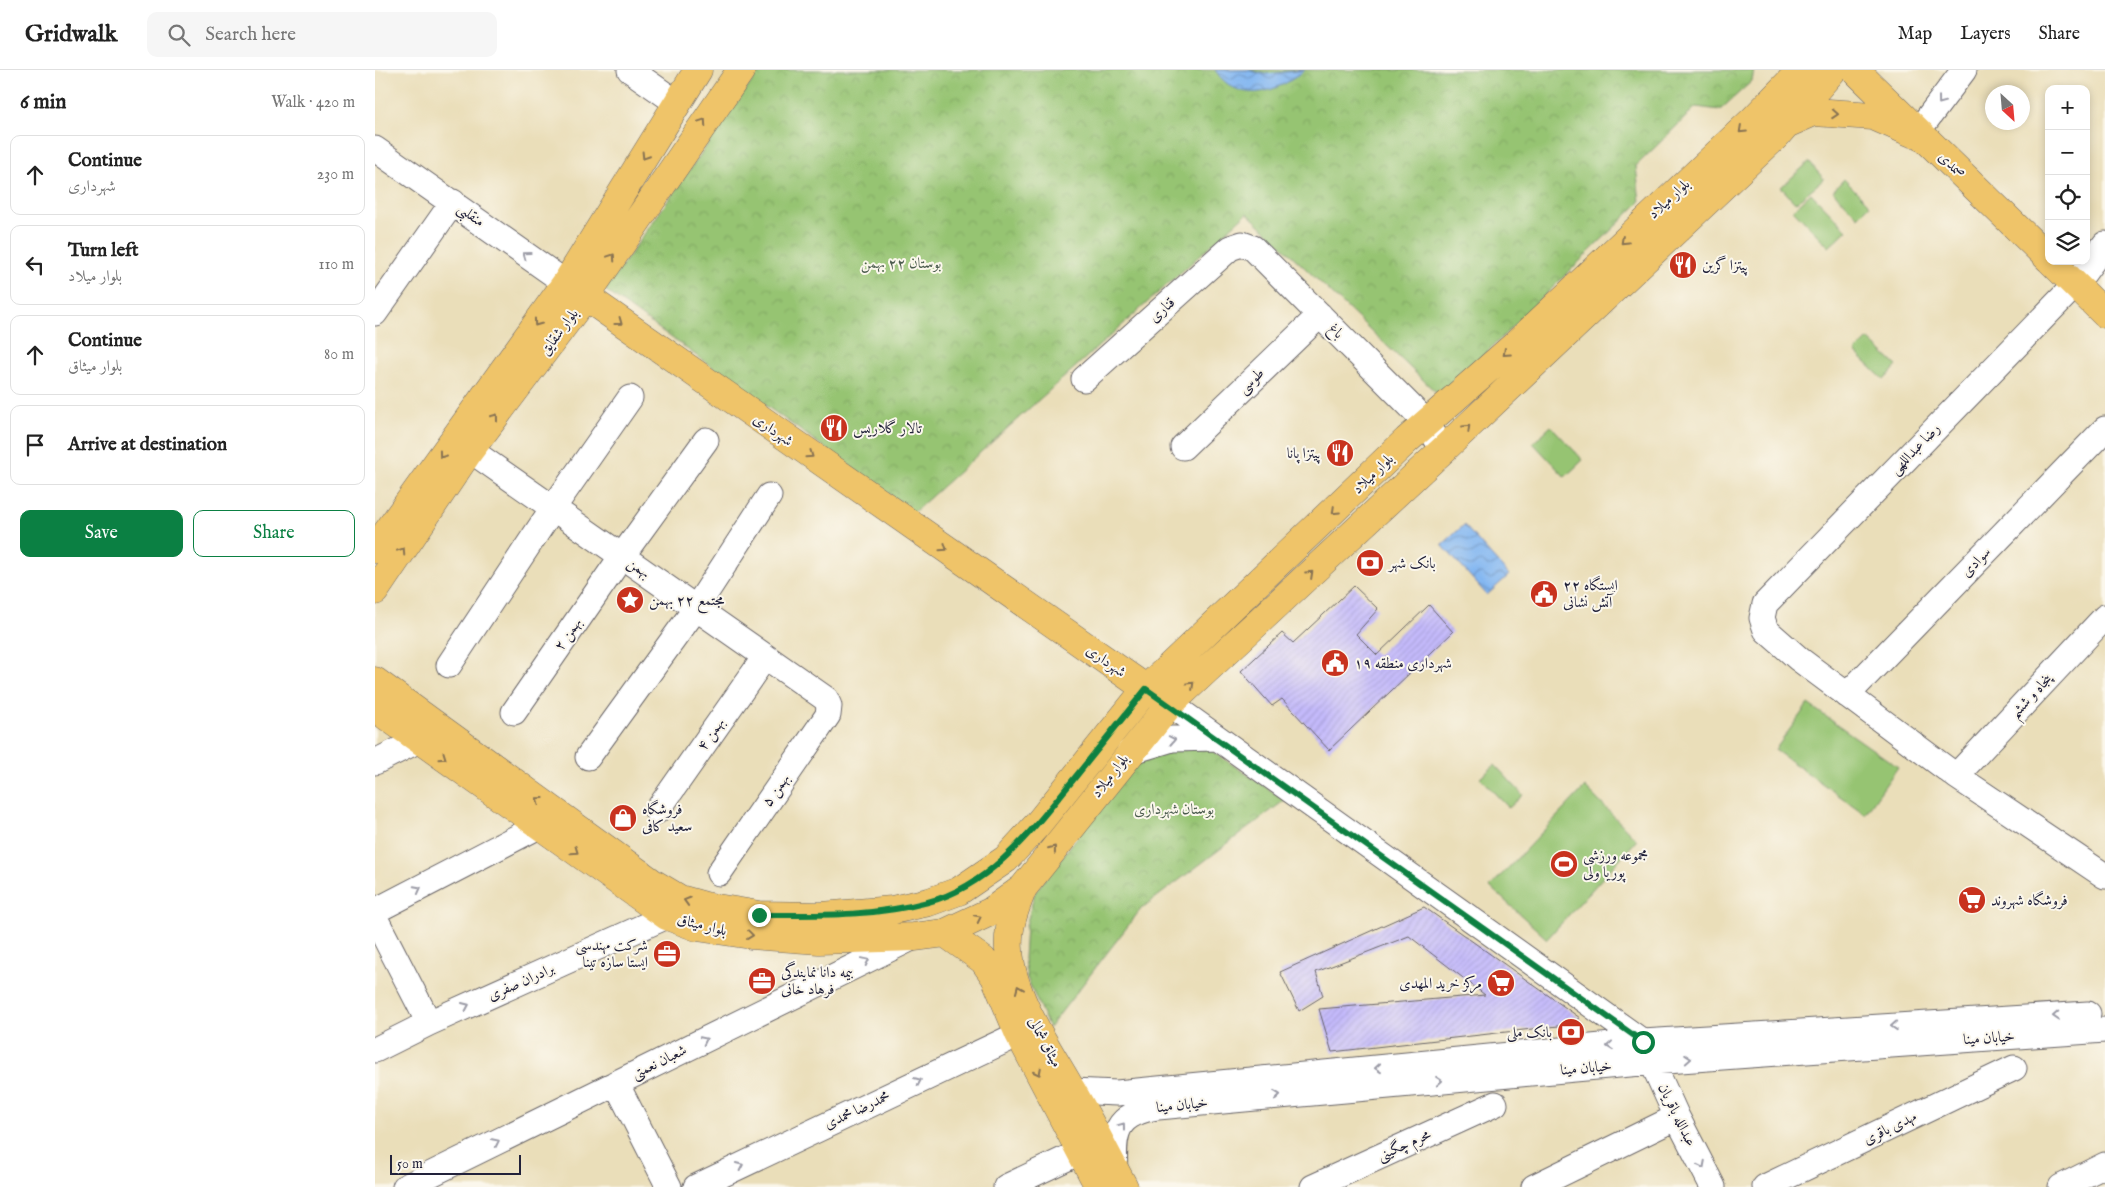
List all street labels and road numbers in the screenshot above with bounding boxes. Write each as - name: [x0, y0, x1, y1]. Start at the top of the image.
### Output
- street label: صمدی: [1934, 147, 1970, 183]
- street label: بلوار میلاد: [1644, 175, 1694, 223]
- street label: منقلبی: [452, 199, 488, 233]
- street label: قناری: [1145, 293, 1179, 327]
- street label: بلوار شقایق: [535, 305, 583, 359]
- street label: باغ: [1322, 319, 1348, 345]
- street label: طوسی: [1234, 364, 1269, 399]
- street label: شهرداری: [749, 409, 797, 451]
- street label: رضا عبداللهی: [1886, 419, 1945, 480]
- street label: بلوار میلاد: [1348, 450, 1398, 498]
- street label: سوادی: [1957, 543, 1995, 581]
- street label: بهمن: [624, 553, 654, 583]
- street label: بهمن ۲: [550, 614, 586, 654]
- street label: شهرداری: [1082, 640, 1130, 682]
- street label: پنجاه و ششم: [2006, 668, 2061, 726]
- street label: بهمن ۴: [693, 714, 729, 754]
- street label: بلوار میلاد: [1087, 750, 1133, 802]
- street label: بهمن ۵: [758, 770, 794, 810]
- street label: بلوار میثاق: [675, 910, 729, 940]
- street label: برادران صفری: [485, 959, 558, 1005]
- street label: میثاق شمالی: [1024, 1013, 1066, 1071]
- street label: خیابان مینا: [1963, 1027, 2015, 1049]
- street label: شعبان نعمتی: [628, 1040, 690, 1084]
- street label: خیابان مینا: [1559, 1056, 1613, 1080]
- street label: عبدالله باقریان: [1654, 1080, 1700, 1150]
- street label: محمدرضا محمدی: [821, 1086, 893, 1134]
- street label: خیابان مینا: [1155, 1093, 1209, 1117]
- street label: مهدی باقری: [1860, 1107, 1920, 1149]
- street label: محرم چگینی: [1374, 1124, 1435, 1168]

